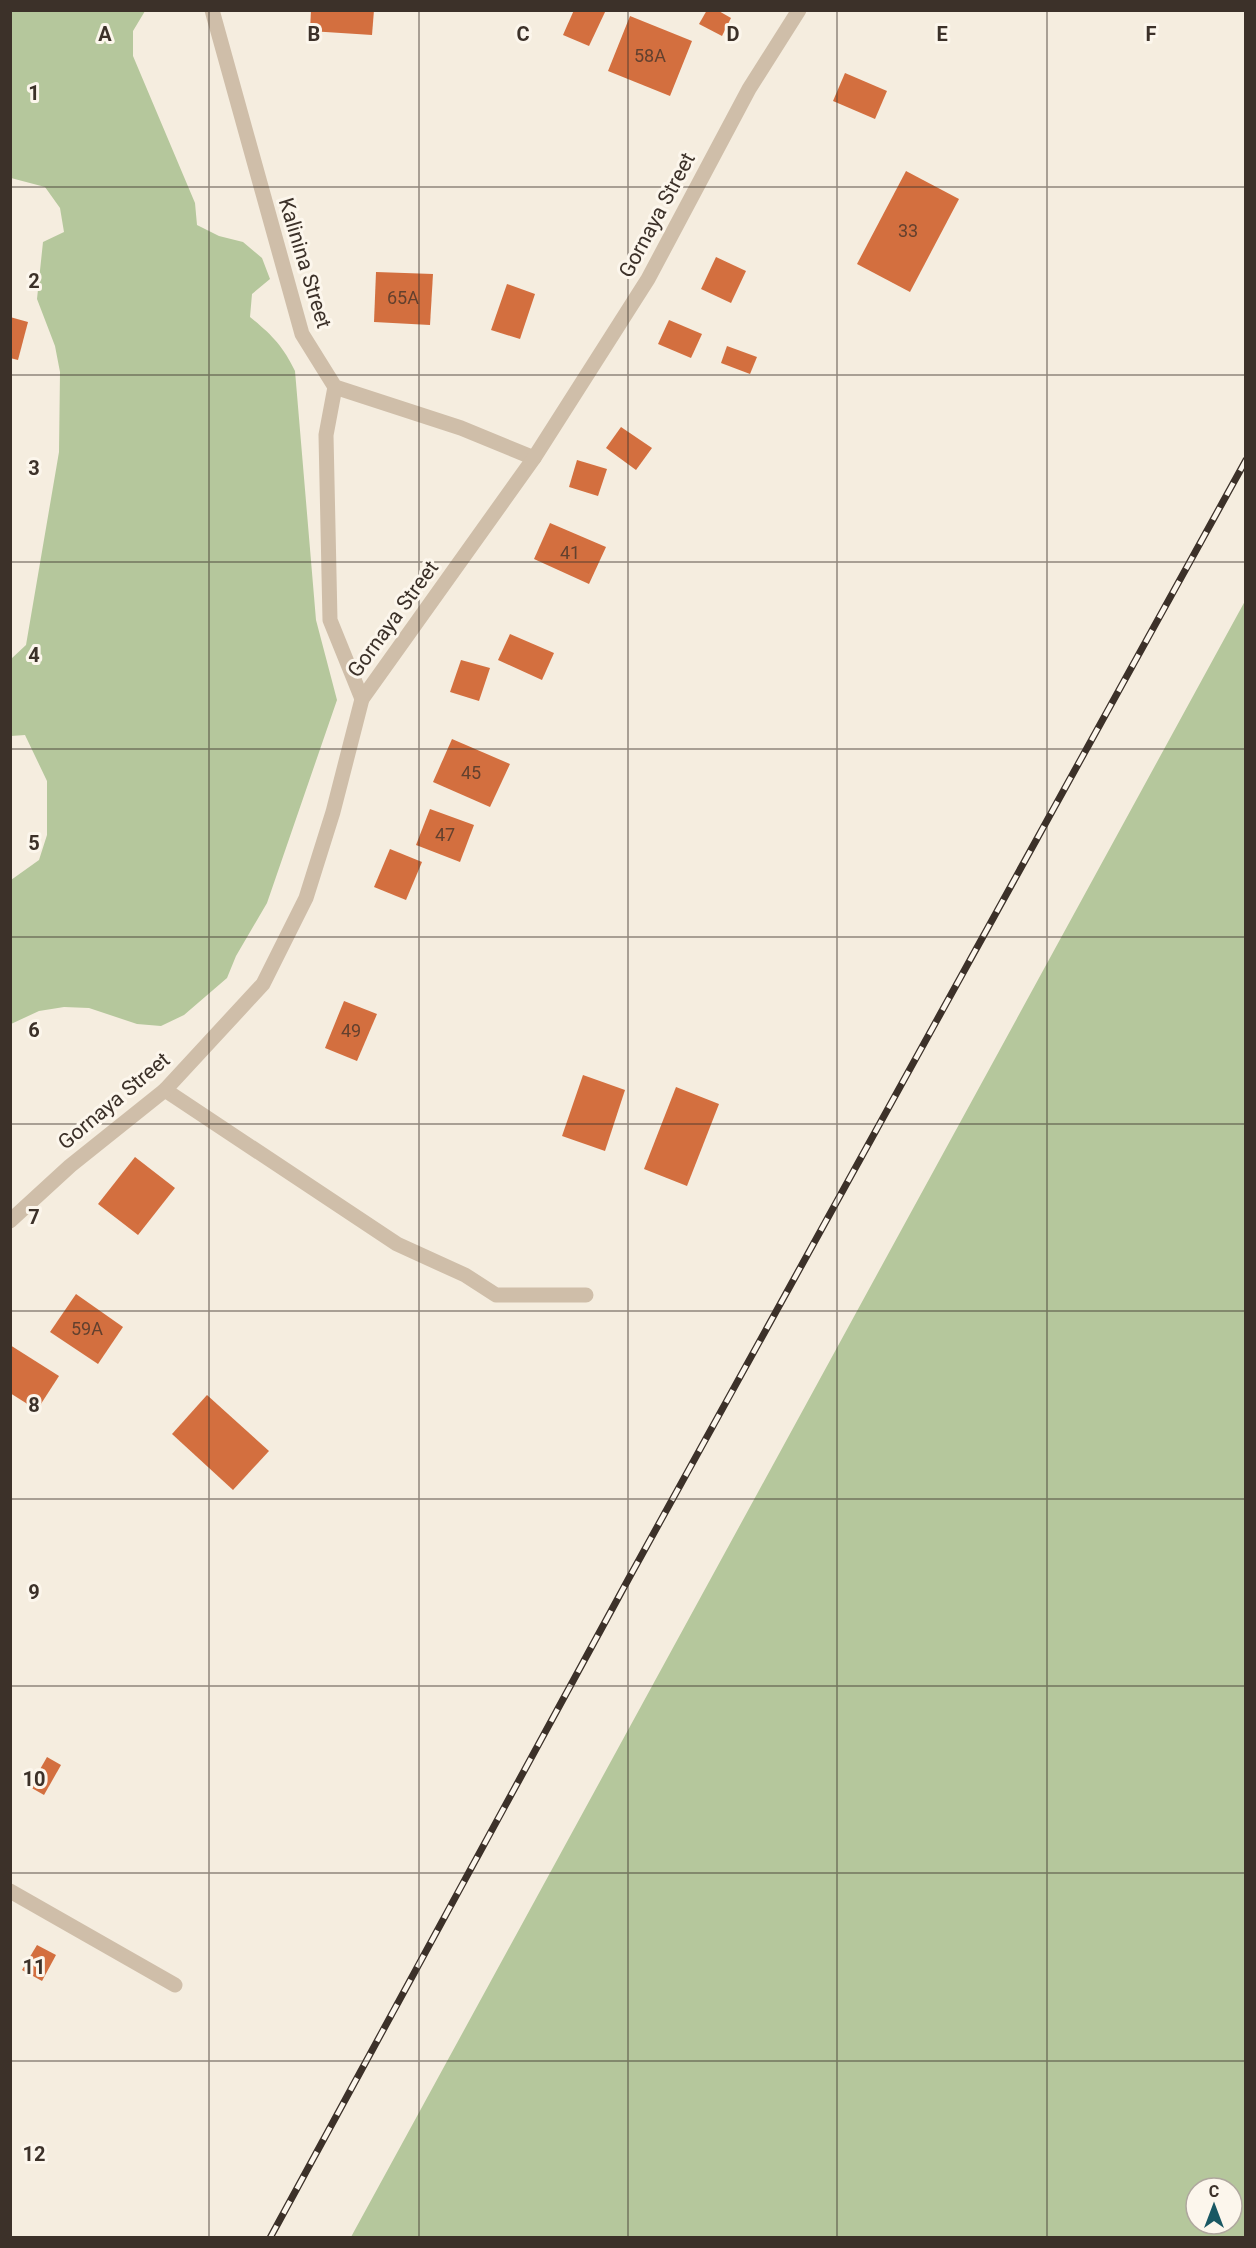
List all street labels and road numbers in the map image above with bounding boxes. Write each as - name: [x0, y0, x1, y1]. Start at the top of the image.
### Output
- street label: Gornaya Street: [614, 148, 700, 282]
- street label: Kalinina Street: [274, 195, 336, 331]
- street label: Gornaya Street: [343, 556, 443, 682]
- street label: Gornaya Street: [53, 1047, 175, 1155]

